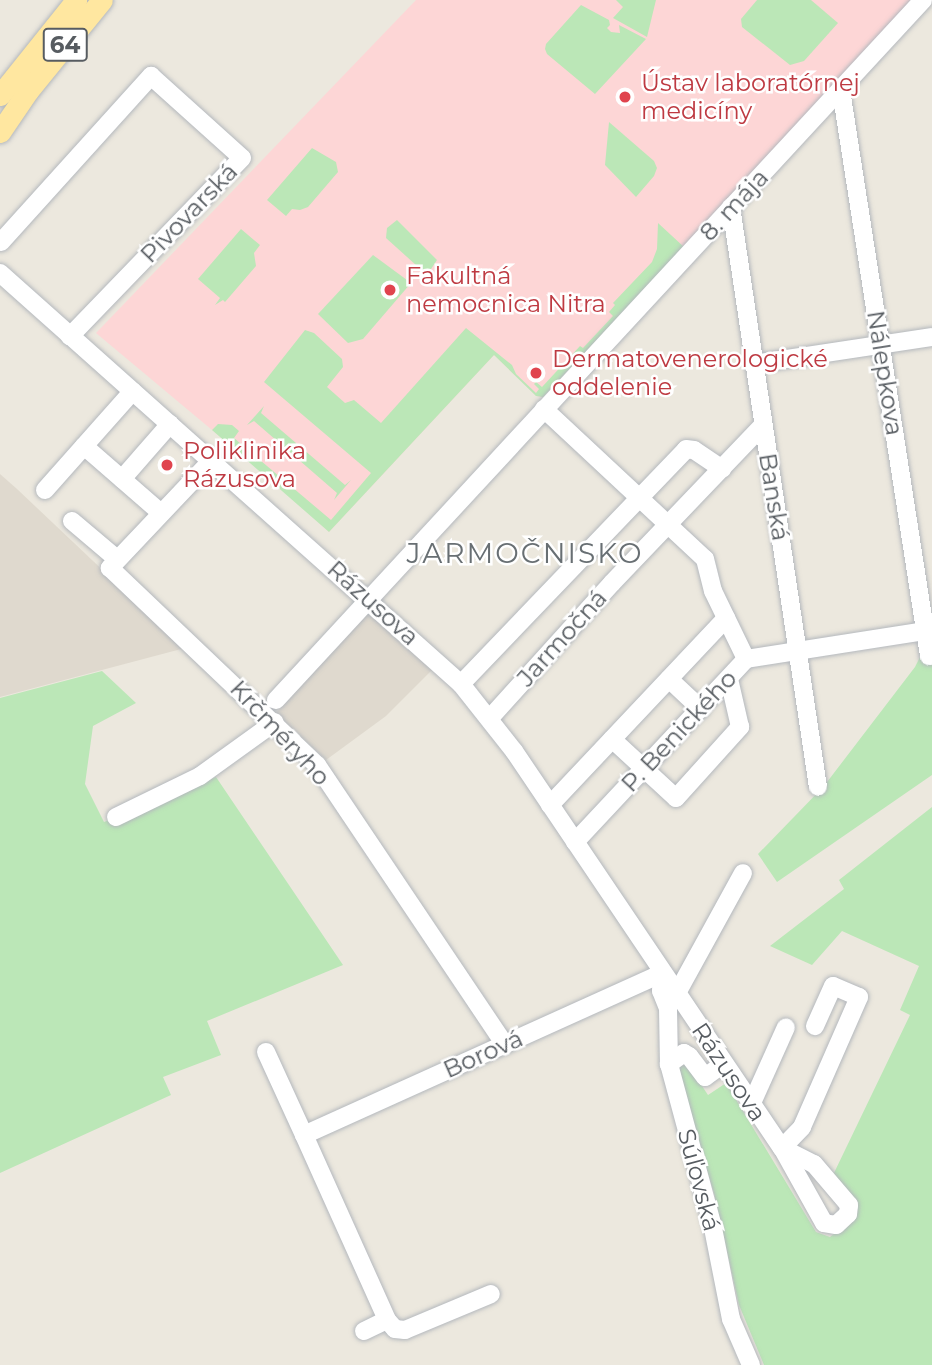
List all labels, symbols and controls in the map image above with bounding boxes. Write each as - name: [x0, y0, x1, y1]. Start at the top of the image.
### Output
- road number: 64: [42, 26, 88, 64]
- place label: Ústav laboratórnej medicíny: [641, 69, 860, 125]
- marker: Ústav laboratórnej medicíny: [615, 87, 635, 107]
- street label: Pivovarská: [134, 157, 244, 269]
- street label: 8. mája: [694, 163, 774, 247]
- place label: Fakultná nemocnica Nitra: [406, 262, 606, 318]
- marker: Fakultná nemocnica Nitra: [380, 280, 400, 300]
- street label: Nálepkova: [861, 308, 909, 438]
- place label: Dermatovenerologické oddelenie: [552, 345, 828, 401]
- marker: Dermatovenerologické oddelenie: [526, 363, 546, 383]
- place label: Poliklinika Rázusova: [183, 437, 306, 493]
- street label: Banská: [753, 451, 795, 543]
- marker: Poliklinika Rázusova: [157, 455, 177, 475]
- district label: JARMOČNISKO: [408, 536, 642, 570]
- street label: Rázusova: [321, 555, 425, 651]
- street label: Jarmočná: [511, 584, 613, 692]
- street label: P. Benického: [615, 664, 743, 798]
- street label: Krčméryho: [224, 674, 336, 792]
- street label: Rázusova: [686, 1017, 772, 1127]
- street label: Borová: [439, 1024, 527, 1084]
- street label: Súľovská: [672, 1126, 726, 1234]

